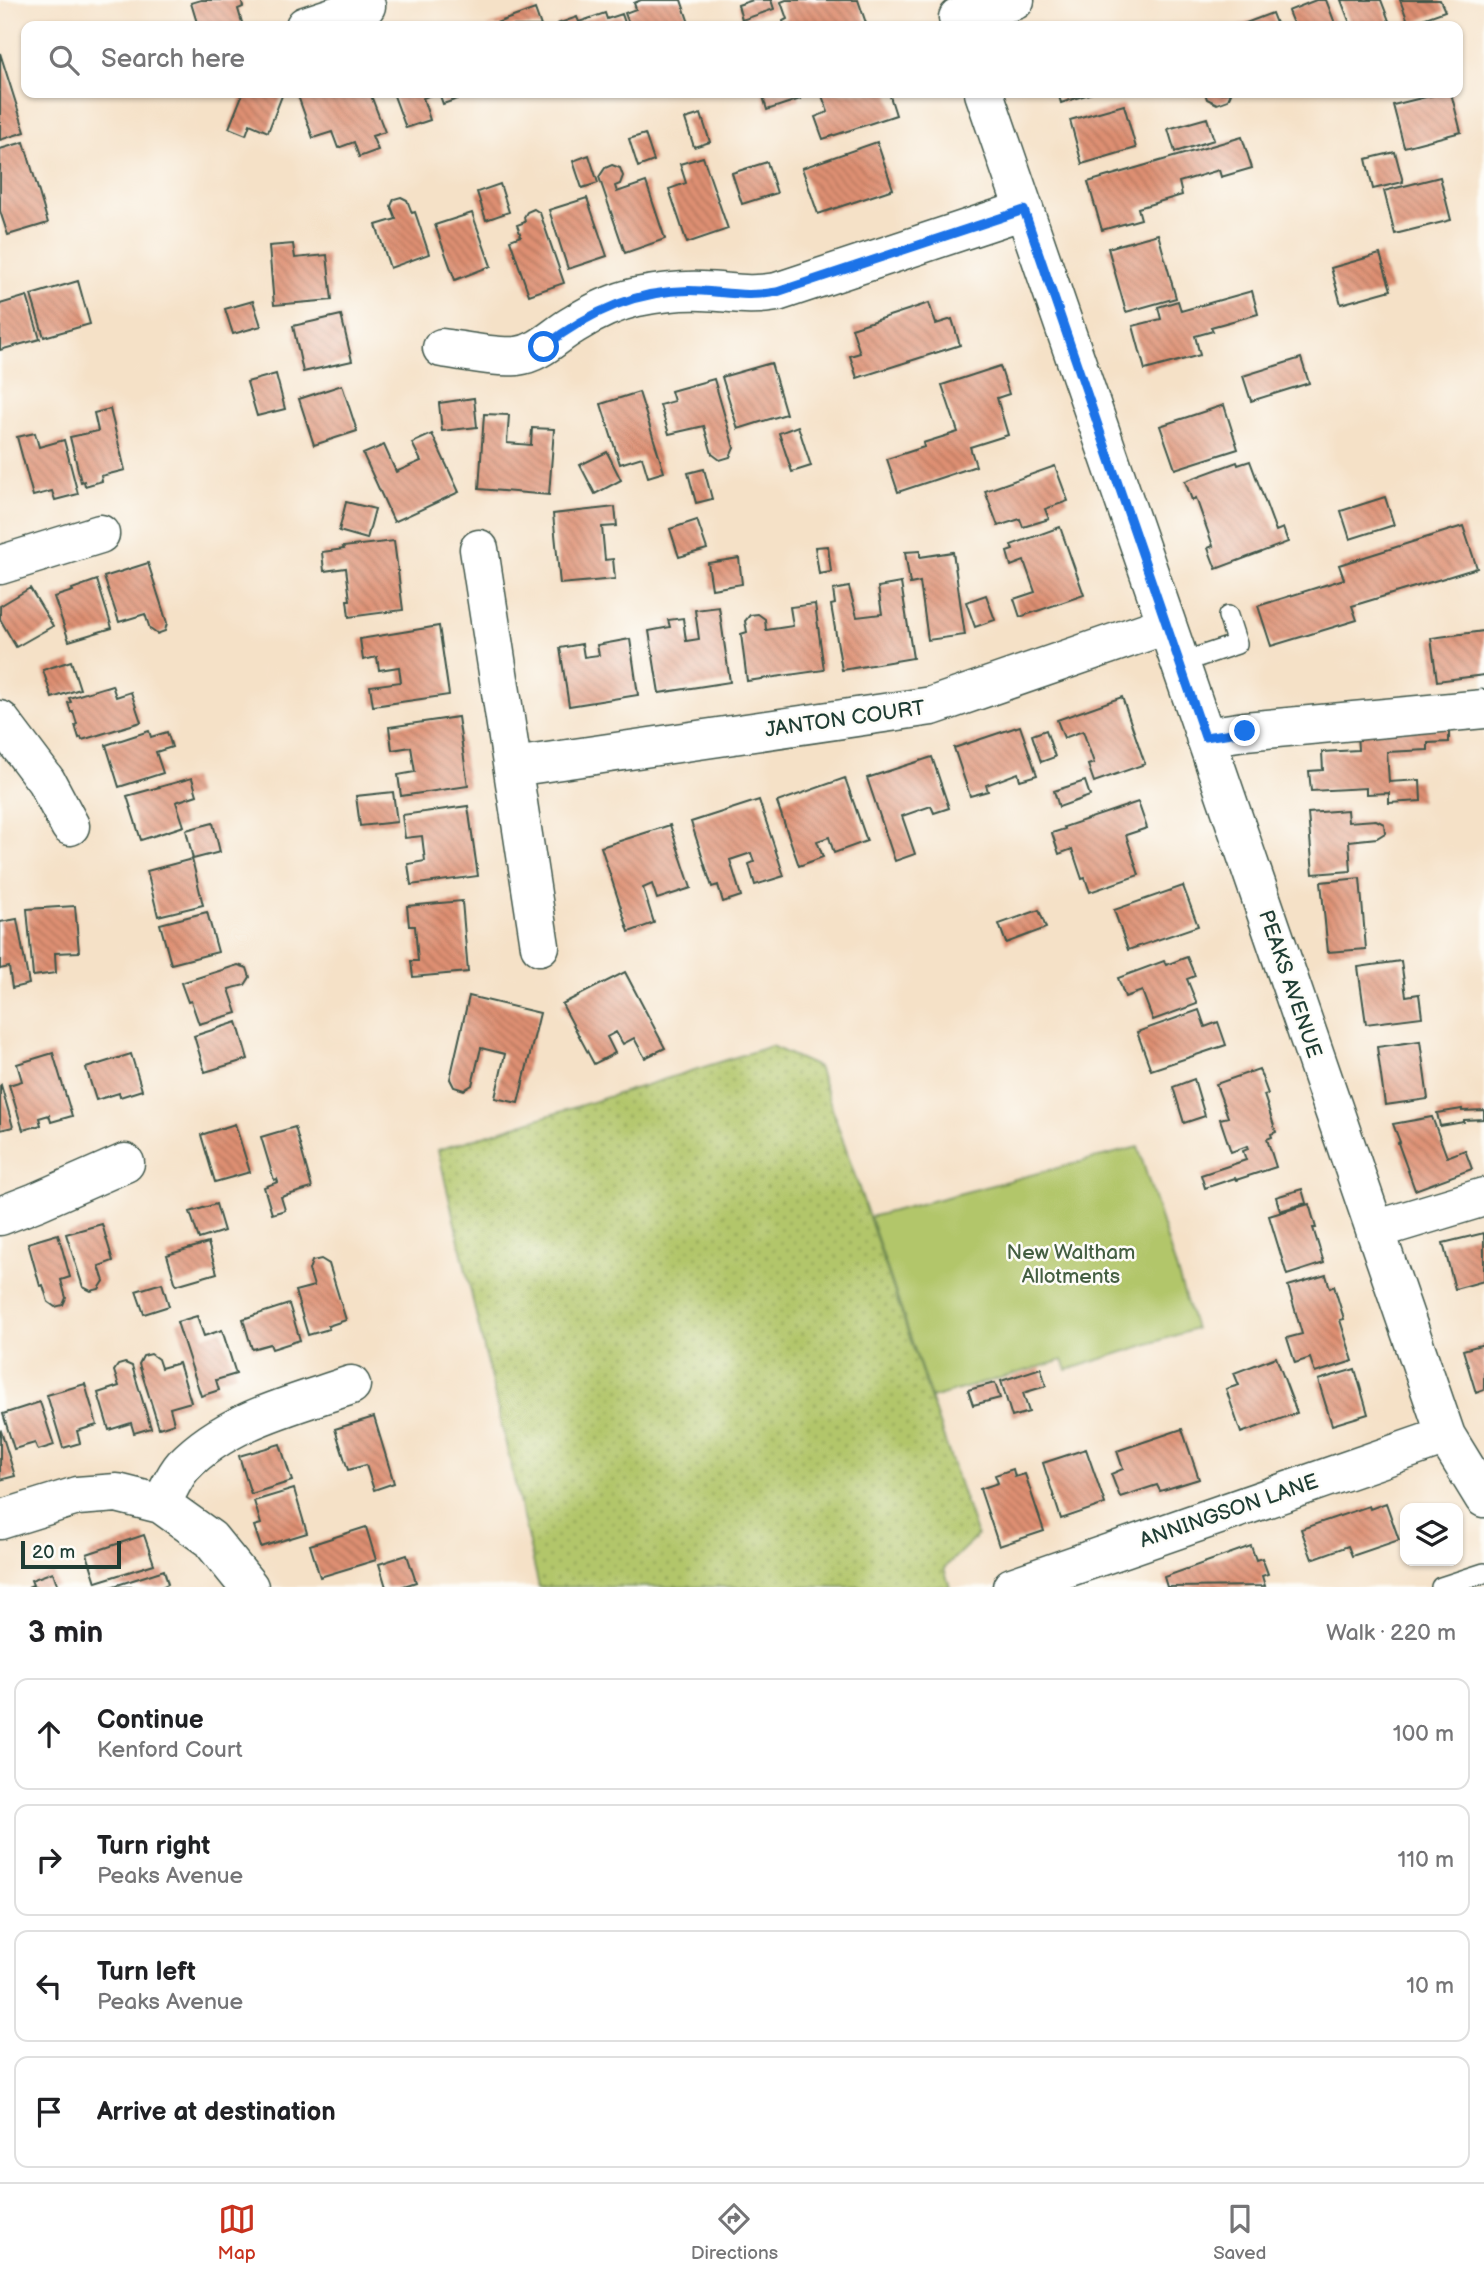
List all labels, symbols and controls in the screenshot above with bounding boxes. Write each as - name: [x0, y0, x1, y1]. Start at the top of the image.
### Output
- search box: [21, 21, 1463, 98]
- icon: search: [45, 41, 83, 79]
- text: Search here: [101, 44, 245, 75]
- route start: [528, 331, 559, 362]
- street label: JANTON COURT: [763, 695, 927, 743]
- route end: [1229, 715, 1260, 746]
- street label: PEAKS AVENUE: [1253, 907, 1327, 1061]
- park label: New Waltham Allotments: [1006, 1240, 1136, 1289]
- street label: ANNINGSON LANE: [1136, 1469, 1322, 1553]
- map controls: [1400, 1503, 1463, 1566]
- button: layers: [1400, 1503, 1463, 1566]
- scale bar: [21, 1538, 121, 1570]
- text: 20 m: [32, 1541, 75, 1564]
- text: 3 min: [28, 1615, 103, 1651]
- text: Walk · 220 m: [1326, 1619, 1456, 1647]
- text: Continue: [97, 1705, 204, 1736]
- icon: ahead: [30, 1715, 68, 1753]
- text: 100 m: [1393, 1720, 1454, 1748]
- text: Kenford Court: [97, 1736, 243, 1764]
- text: Turn right: [97, 1831, 210, 1862]
- icon: right: [30, 1841, 68, 1879]
- text: 110 m: [1397, 1846, 1454, 1874]
- text: Peaks Avenue: [97, 1862, 243, 1890]
- text: Turn left: [97, 1957, 196, 1988]
- icon: left: [30, 1967, 68, 2005]
- text: 10 m: [1406, 1972, 1454, 2000]
- text: Peaks Avenue: [97, 1988, 243, 2016]
- icon: arrive: [30, 2093, 68, 2131]
- text: Arrive at destination: [97, 2097, 336, 2128]
- tab: Map: [218, 2200, 256, 2265]
- tab: Directions: [691, 2200, 778, 2265]
- tab: Saved: [1213, 2200, 1266, 2265]

